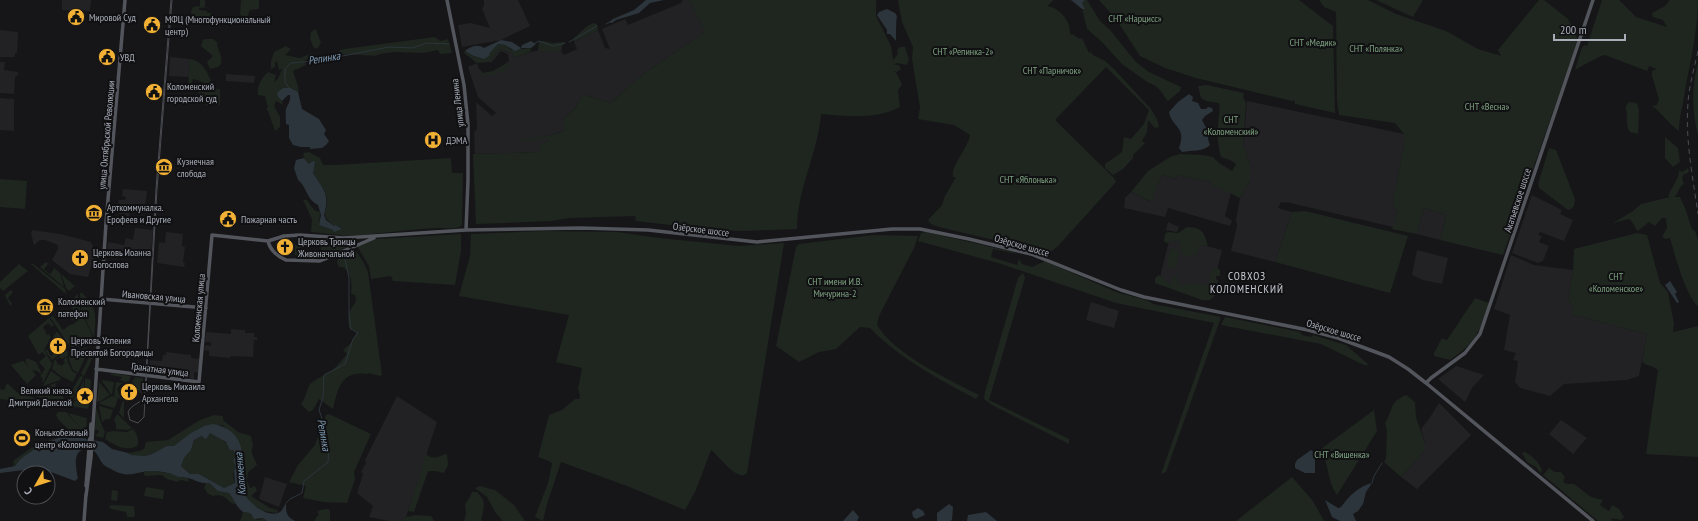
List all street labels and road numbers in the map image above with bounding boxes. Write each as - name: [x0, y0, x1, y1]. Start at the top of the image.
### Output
- street label: улица Ленина: [448, 78, 467, 128]
- street label: улица Октябрьской Революции: [95, 80, 118, 190]
- street label: Акатьевское шоссе: [1501, 166, 1534, 234]
- street label: Озёрское шоссе: [672, 220, 730, 239]
- street label: Озёрское шоссе: [993, 231, 1051, 260]
- street label: Коломенская улица: [189, 273, 208, 343]
- street label: Ивановская улица: [121, 287, 186, 306]
- street label: Озёрское шоссе: [1305, 316, 1363, 345]
- street label: Гранатная улица: [131, 360, 189, 379]

